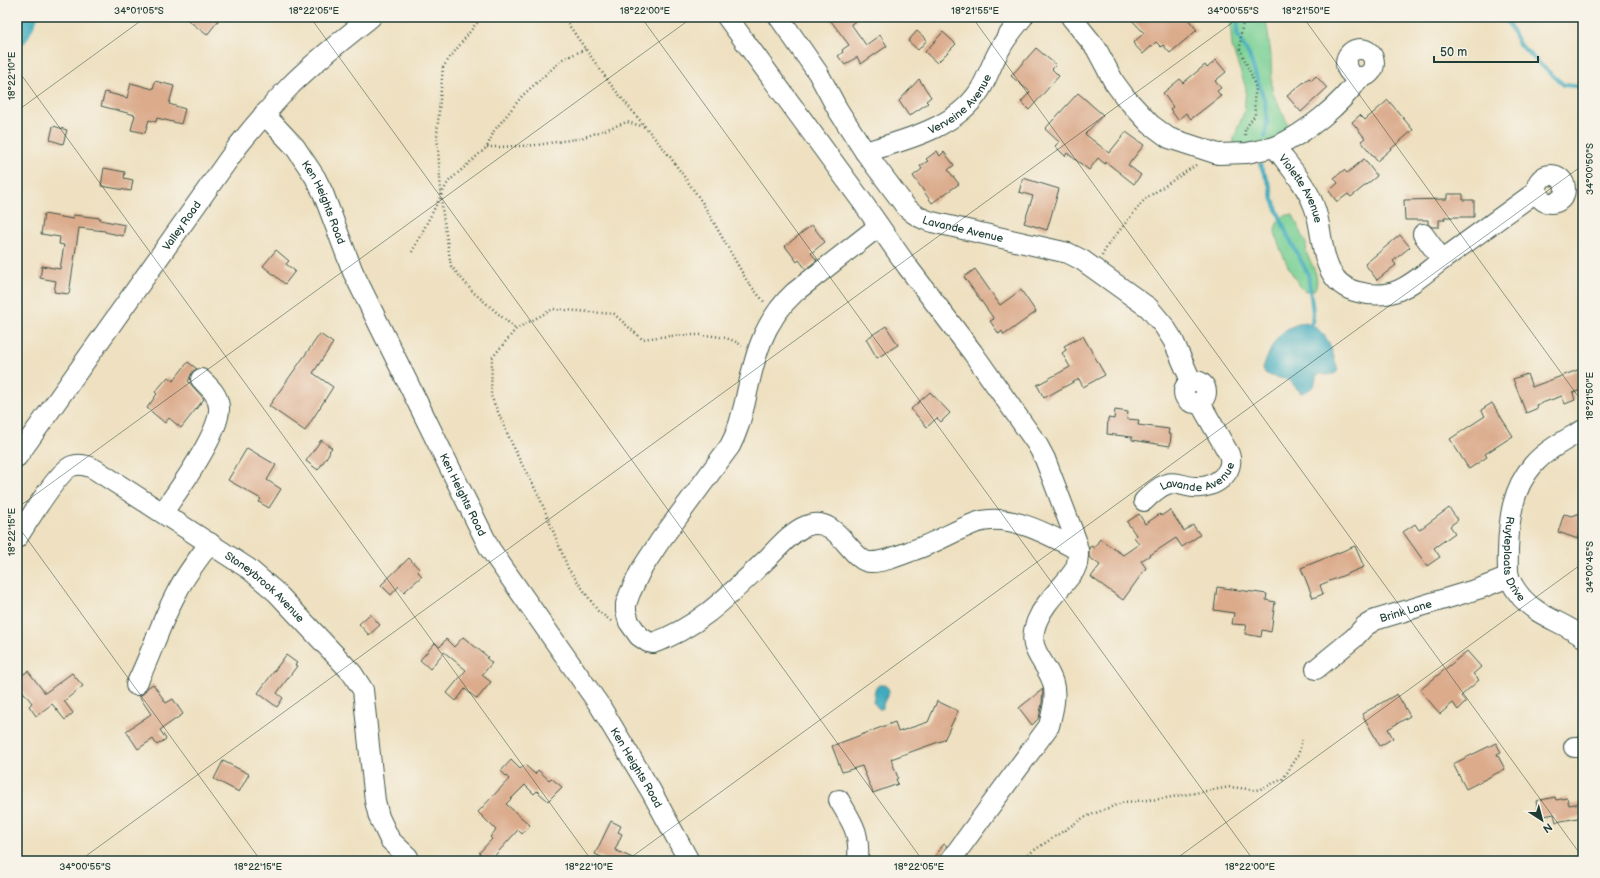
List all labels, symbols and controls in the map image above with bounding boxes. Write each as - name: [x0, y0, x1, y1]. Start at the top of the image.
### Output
- text: 34°01'05"S: [114, 5, 164, 17]
- text: 18°22'05"E: [289, 5, 340, 17]
- text: 18°22'00"E: [620, 5, 671, 17]
- text: 18°21'55"E: [951, 5, 999, 17]
- text: 34°00'55"S: [1207, 5, 1259, 17]
- text: 18°21'50"E: [1282, 5, 1330, 17]
- scale bar: [1434, 38, 1538, 64]
- text: 50 m: [1440, 45, 1467, 60]
- text: 18°22'10"E: [6, 51, 18, 100]
- street label: Verveine Avenue: [926, 72, 994, 137]
- text: 34°00'50"S: [1584, 143, 1596, 195]
- street label: Violette Avenue: [1276, 152, 1325, 224]
- street label: Ken Heights Road: [299, 158, 348, 246]
- street label: Valley Road: [160, 198, 203, 253]
- street label: Lavande Avenue: [921, 213, 1005, 245]
- text: 18°21'50"E: [1584, 372, 1596, 420]
- street label: Ken Heights Road: [437, 451, 489, 538]
- street label: Lavande Avenue: [1158, 460, 1237, 494]
- text: 18°22'15"E: [6, 507, 18, 556]
- street label: Ruyteplaats Drive: [1501, 516, 1529, 604]
- text: 34°00'45"S: [1584, 541, 1596, 593]
- street label: Stoneybrook Avenue: [223, 549, 308, 625]
- street label: Brink Lane: [1378, 597, 1434, 625]
- street label: Ken Heights Road: [608, 725, 665, 810]
- north arrow: [1522, 800, 1562, 840]
- text: N: [1540, 820, 1555, 835]
- text: 34°00'55"S: [59, 861, 111, 873]
- text: 18°22'15"E: [234, 861, 283, 873]
- text: 18°22'10"E: [565, 861, 614, 873]
- text: 18°22'05"E: [894, 861, 945, 873]
- text: 18°22'00"E: [1225, 861, 1276, 873]

